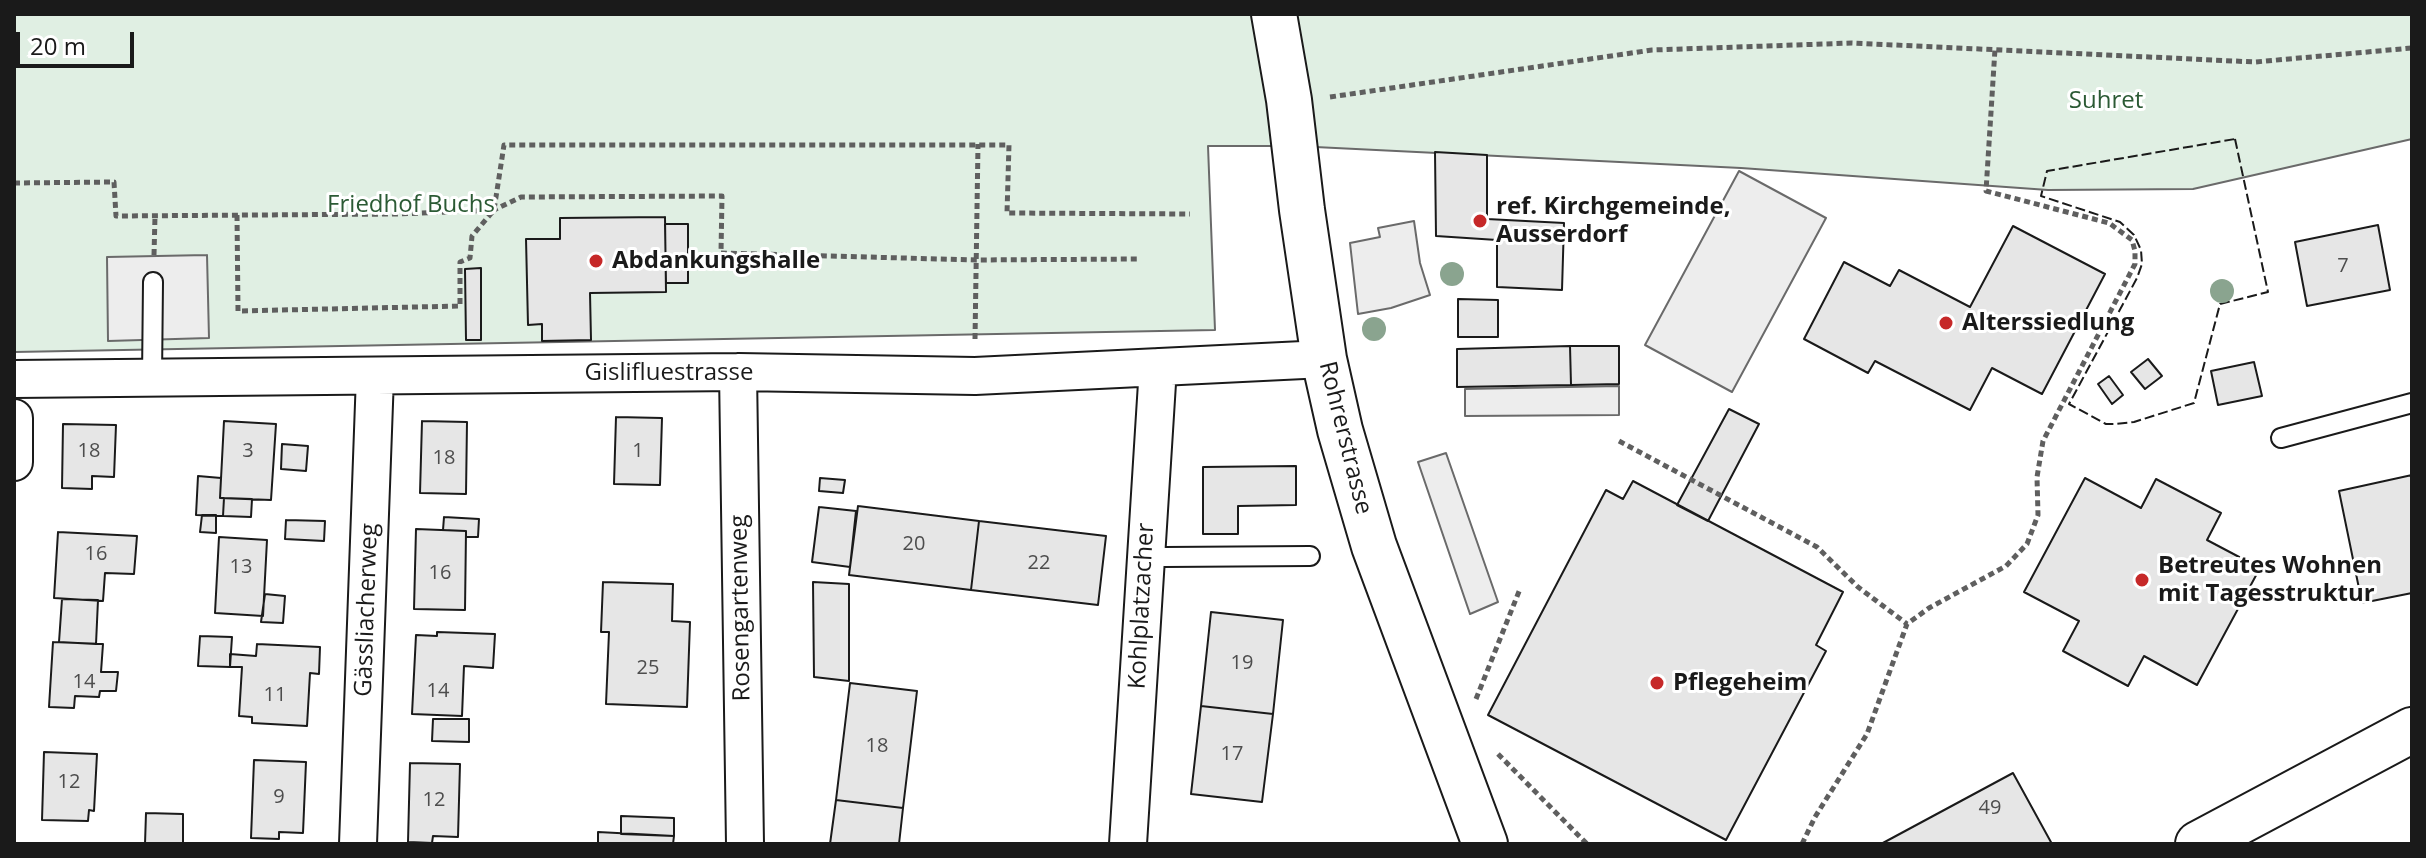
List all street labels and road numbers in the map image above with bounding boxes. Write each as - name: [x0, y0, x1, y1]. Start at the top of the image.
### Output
- street label: Gislifluestrasse: [585, 359, 753, 387]
- street label: Rohrerstrasse: [1312, 359, 1378, 517]
- street label: Rosengartenweg: [725, 514, 757, 702]
- street label: Kohlplatzacher: [1123, 522, 1161, 690]
- street label: Gässliacherweg: [350, 523, 384, 697]

